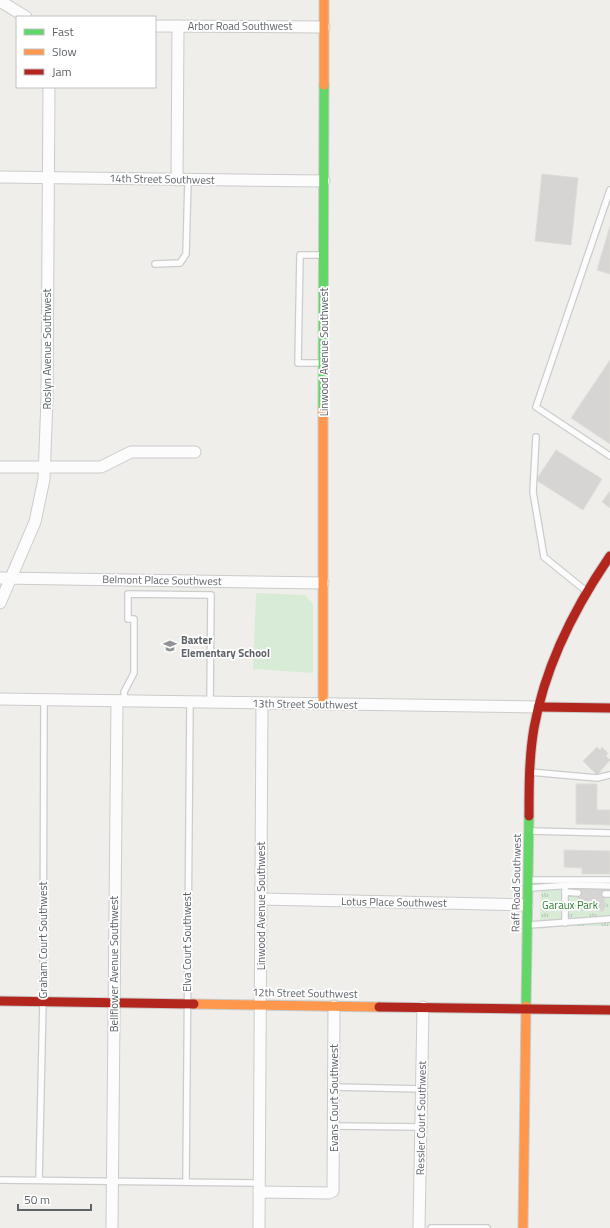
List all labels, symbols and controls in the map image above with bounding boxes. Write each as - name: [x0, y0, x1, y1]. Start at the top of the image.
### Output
- legend: [16, 16, 156, 88]
- street label: Arbor Road Southwest: [188, 18, 292, 34]
- text: Fast: [52, 22, 75, 41]
- text: Slow: [52, 42, 77, 61]
- text: Jam: [52, 62, 72, 81]
- street label: 14th Street Southwest: [109, 170, 215, 188]
- street label: Roslyn Avenue Southwest: [39, 288, 55, 409]
- street label: Linwood Avenue Southwest: [316, 288, 332, 416]
- street label: Belmont Place Southwest: [102, 571, 222, 589]
- place label: Baxter Elementary School: [181, 632, 270, 661]
- school or university icon: Baxter Elementary School: [162, 638, 178, 654]
- street label: 13th Street Southwest: [252, 695, 358, 713]
- street label: Raff Road Southwest: [507, 834, 525, 932]
- street label: Linwood Avenue Southwest: [253, 842, 269, 970]
- street label: Graham Court Southwest: [35, 881, 51, 998]
- street label: Elva Court Southwest: [179, 892, 195, 992]
- street label: Lotus Place Southwest: [341, 893, 447, 911]
- street label: Bellflower Avenue Southwest: [106, 896, 122, 1032]
- park label: Garaux Park: [542, 897, 599, 913]
- street label: 12th Street Southwest: [252, 984, 358, 1002]
- street label: Evans Court Southwest: [326, 1044, 342, 1152]
- street label: Ressler Court Southwest: [412, 1060, 430, 1175]
- scale bar: [18, 1186, 91, 1212]
- text: 50 m: [24, 1190, 50, 1209]

